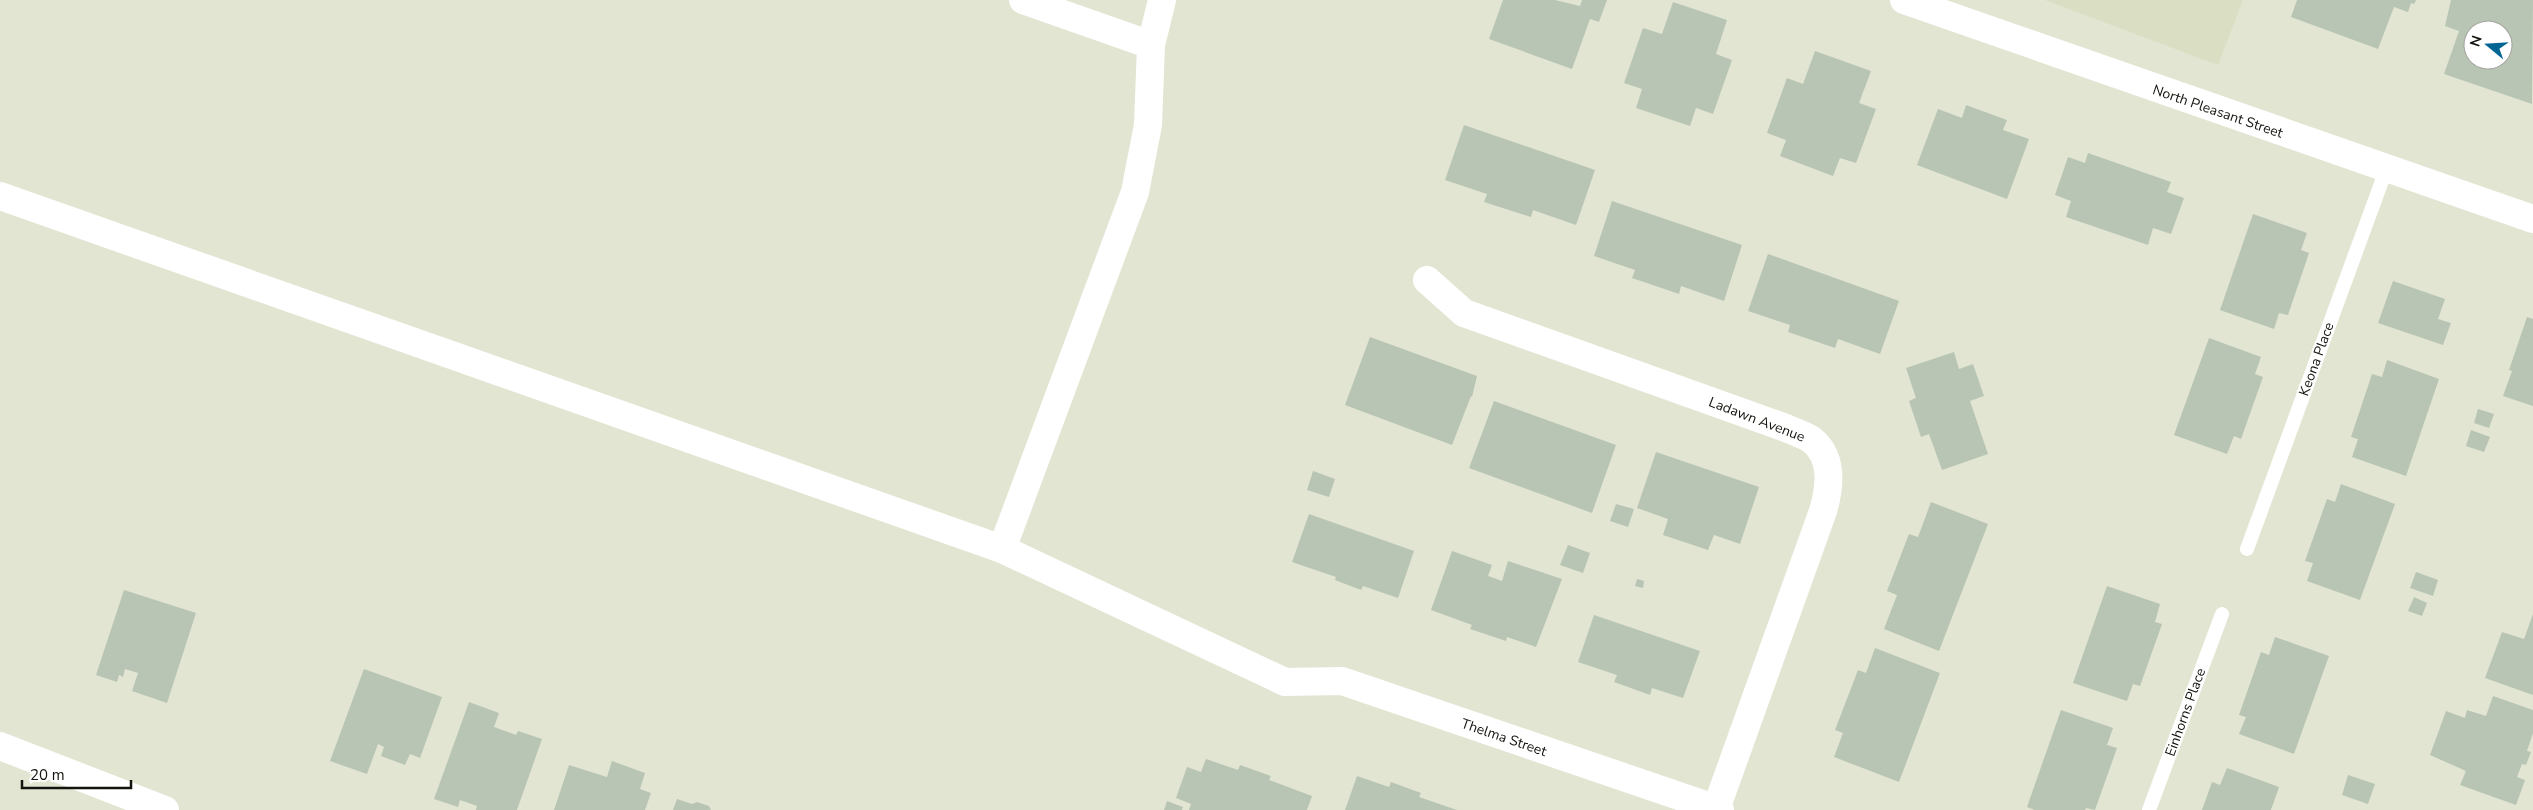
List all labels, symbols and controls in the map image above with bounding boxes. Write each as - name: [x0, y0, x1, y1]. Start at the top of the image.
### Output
- north arrow: [2463, 20, 2513, 70]
- text: N: [2465, 33, 2487, 49]
- street label: North Pleasant Street: [2150, 80, 2286, 143]
- street label: Keona Place: [2294, 320, 2339, 399]
- street label: Ladawn Avenue: [1706, 392, 1808, 447]
- street label: Einhorns Place: [2161, 665, 2210, 759]
- street label: Thelma Street: [1459, 714, 1549, 761]
- scale bar: [22, 758, 131, 790]
- text: 20 m: [30, 765, 65, 785]

